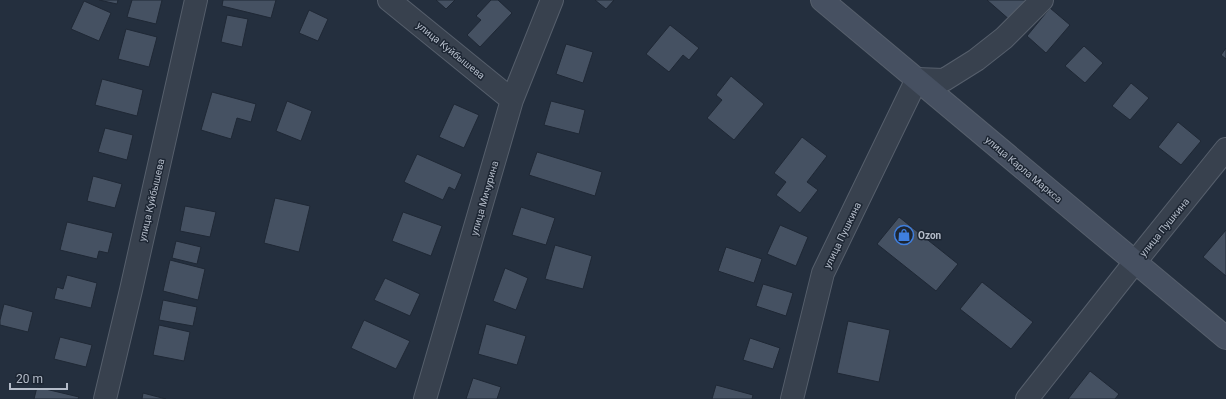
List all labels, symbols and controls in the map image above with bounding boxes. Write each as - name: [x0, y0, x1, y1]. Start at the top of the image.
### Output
- street label: улица Куйбышева: [414, 20, 487, 81]
- street label: улица Карла Маркса: [983, 134, 1064, 205]
- street label: улица Куйбышева: [137, 158, 166, 243]
- street label: улица Мичурина: [469, 160, 500, 237]
- street label: улица Пушкина: [1137, 196, 1191, 259]
- street label: улица Пушкина: [822, 200, 863, 270]
- shop icon: Ozon: [893, 224, 915, 246]
- place label: Ozon: [918, 230, 942, 241]
- scale bar: [10, 365, 67, 391]
- text: 20 m: [16, 372, 43, 386]

